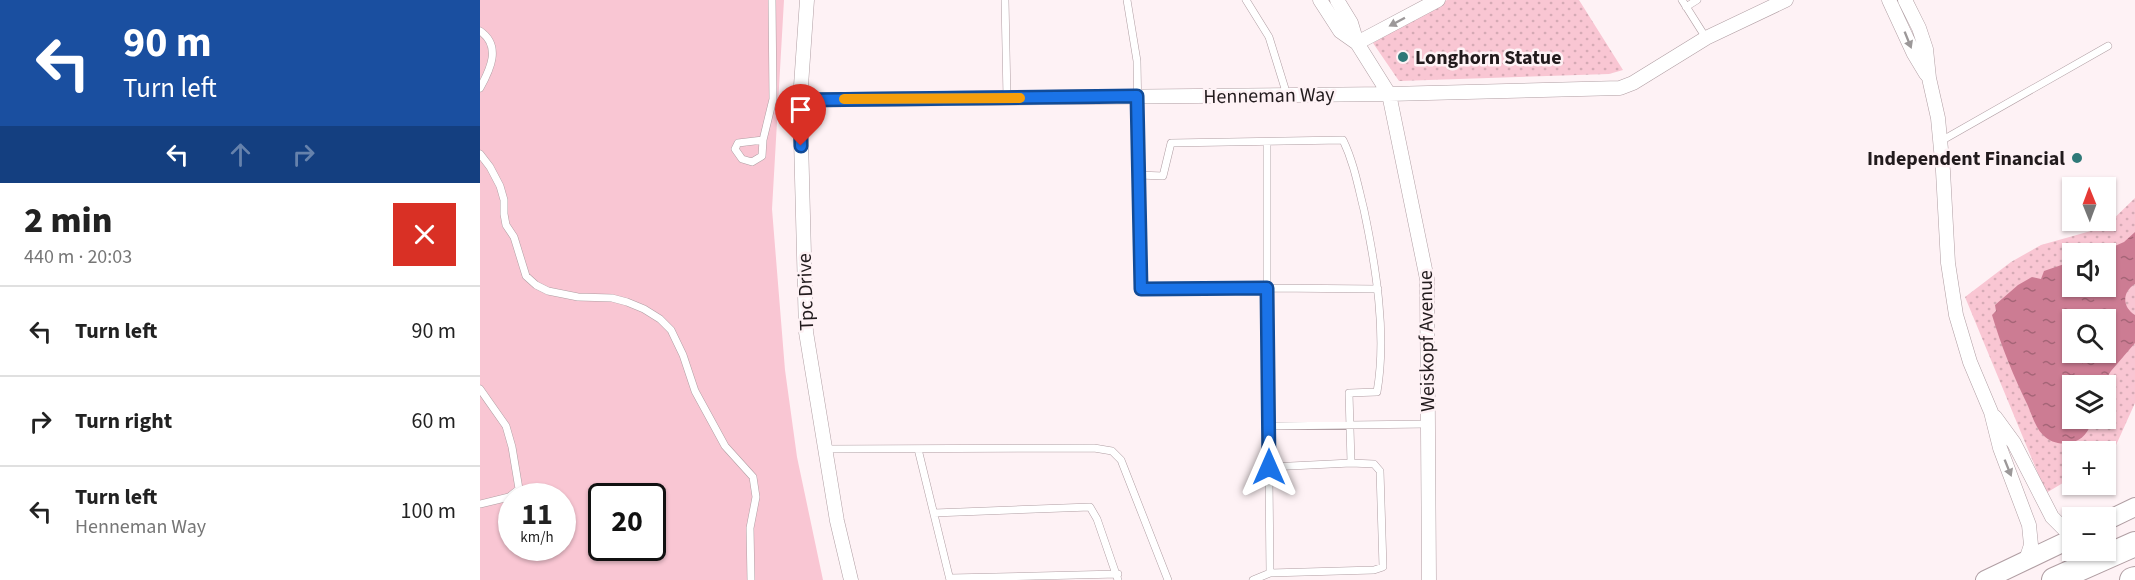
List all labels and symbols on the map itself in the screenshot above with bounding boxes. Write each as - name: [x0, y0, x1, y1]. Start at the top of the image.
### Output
- one-way arrow: [1389, 17, 1406, 27]
- one-way arrow: [1903, 31, 1913, 49]
- place label: Longhorn Statue: [1415, 44, 1562, 72]
- marker: Longhorn Statue: [1396, 50, 1410, 64]
- street label: Henneman Way: [1203, 81, 1335, 111]
- pin: [775, 84, 826, 146]
- place label: Independent Financial: [1867, 145, 2065, 173]
- marker: Independent Financial: [2070, 151, 2084, 165]
- north arrow: [2062, 177, 2116, 231]
- street label: Tpc Drive: [791, 253, 821, 331]
- street label: Weiskopf Avenue: [1412, 270, 1442, 412]
- position arrow: [1237, 435, 1301, 499]
- one-way arrow: [2003, 459, 2013, 477]
- speed limit sign: 20: [588, 483, 666, 561]

